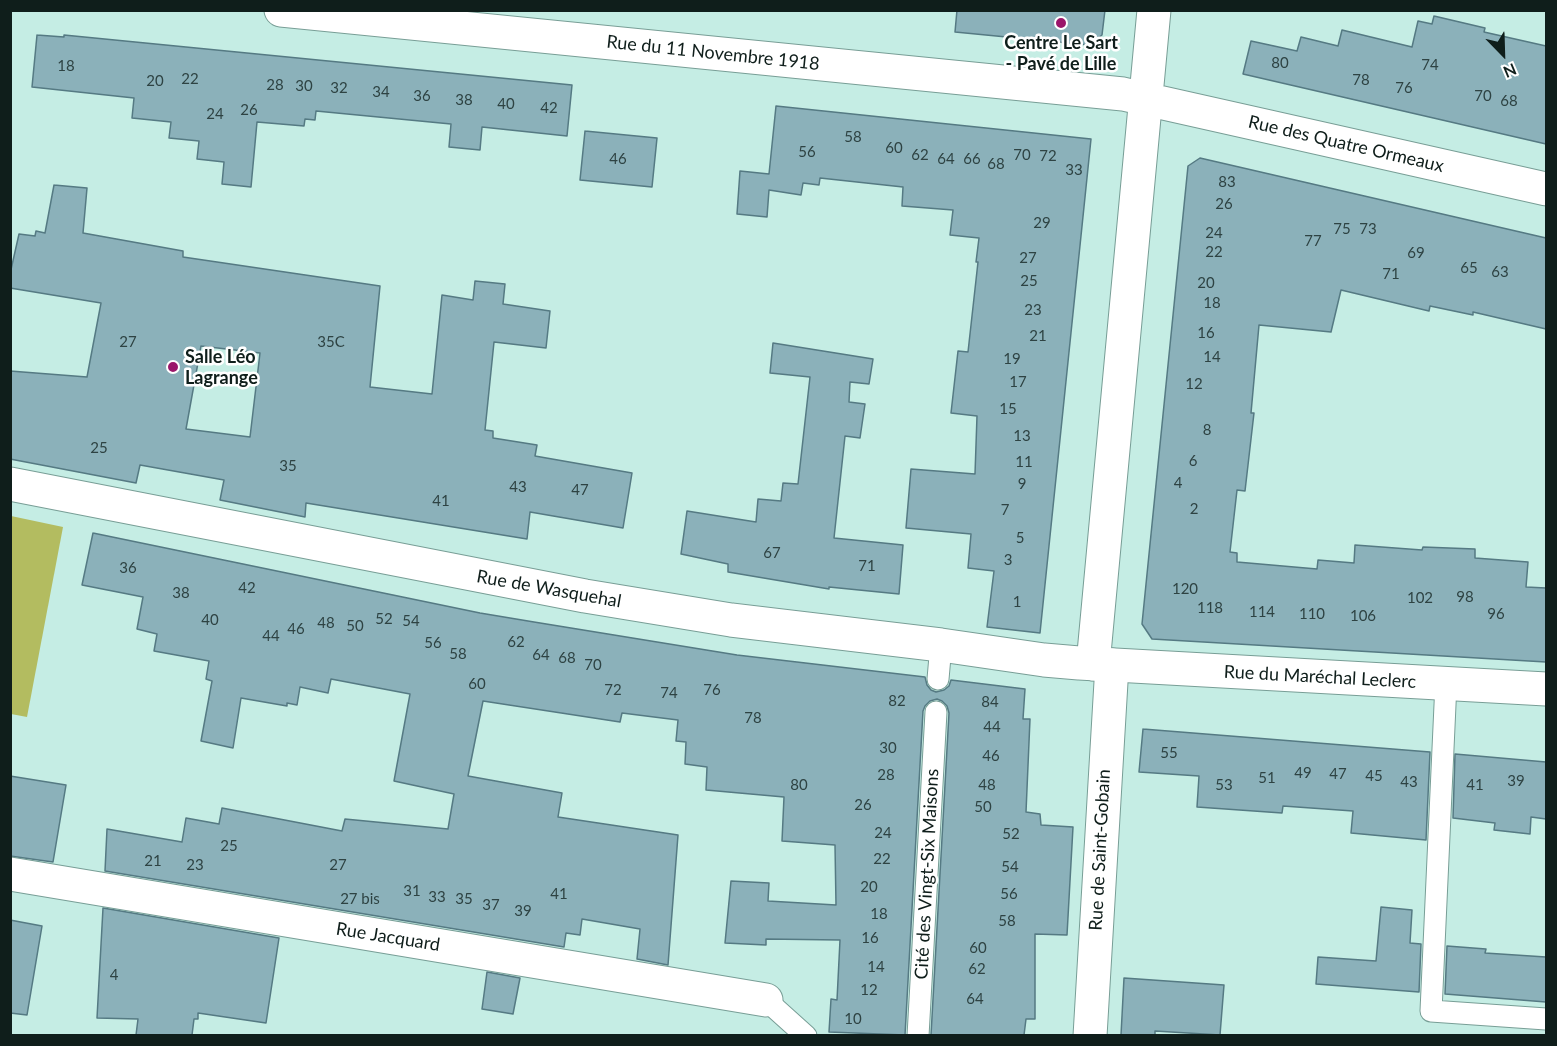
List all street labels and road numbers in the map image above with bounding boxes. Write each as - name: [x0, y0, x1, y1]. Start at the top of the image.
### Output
- street label: Rue du 11 Novembre 1918: [605, 31, 821, 75]
- street label: Rue des Quatre Ormeaux: [1246, 111, 1446, 177]
- street label: Rue de Wasquehal: [475, 566, 623, 612]
- street label: Rue du Maréchal Leclerc: [1223, 661, 1417, 693]
- street label: Cité des Vingt-Six Maisons: [911, 768, 943, 980]
- street label: Rue de Saint-Gobain: [1085, 769, 1115, 931]
- street label: Rue Jacquard: [334, 918, 442, 956]

